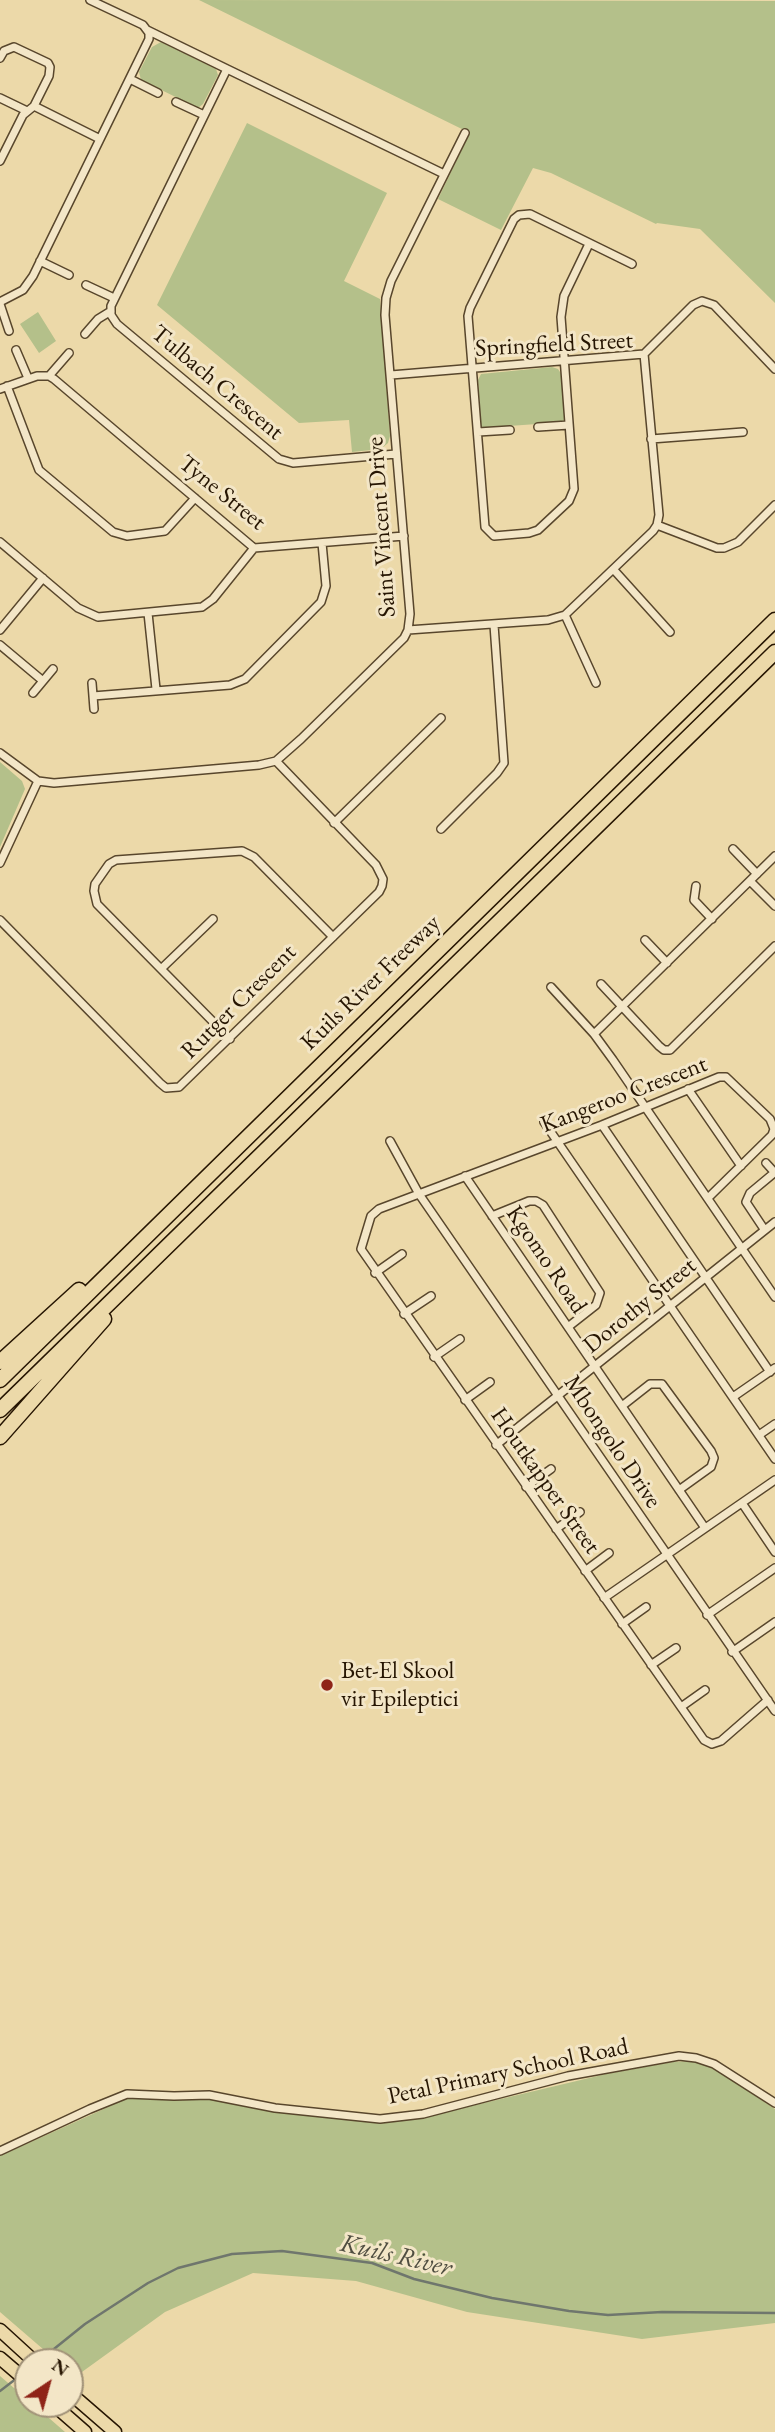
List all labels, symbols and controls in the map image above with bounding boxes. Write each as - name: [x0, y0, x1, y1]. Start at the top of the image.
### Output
- street label: Tulbach Crescent: [145, 319, 289, 447]
- street label: Springfield Street: [474, 326, 634, 364]
- street label: Saint Vincent Drive: [361, 436, 403, 618]
- street label: Tyne Street: [173, 449, 271, 537]
- street label: Kuils River Freeway: [295, 909, 447, 1057]
- street label: Rutger Crescent: [175, 938, 303, 1066]
- street label: Kangeroo Crescent: [537, 1050, 711, 1140]
- street label: Kgomo Road: [499, 1200, 593, 1320]
- street label: Dorothy Street: [578, 1252, 702, 1360]
- street label: Mbongolo Drive: [557, 1370, 667, 1514]
- street label: Houtkapper Street: [484, 1402, 606, 1560]
- place label: Bet-El Skool vir Epileptici: [341, 1657, 459, 1713]
- marker: Bet-El Skool vir Epileptici: [319, 1677, 335, 1693]
- street label: Petal Primary School Road: [385, 2032, 631, 2112]
- water label: Kuils River: [337, 2228, 455, 2284]
- north arrow: [14, 2348, 84, 2418]
- text: N: [47, 2353, 74, 2382]

